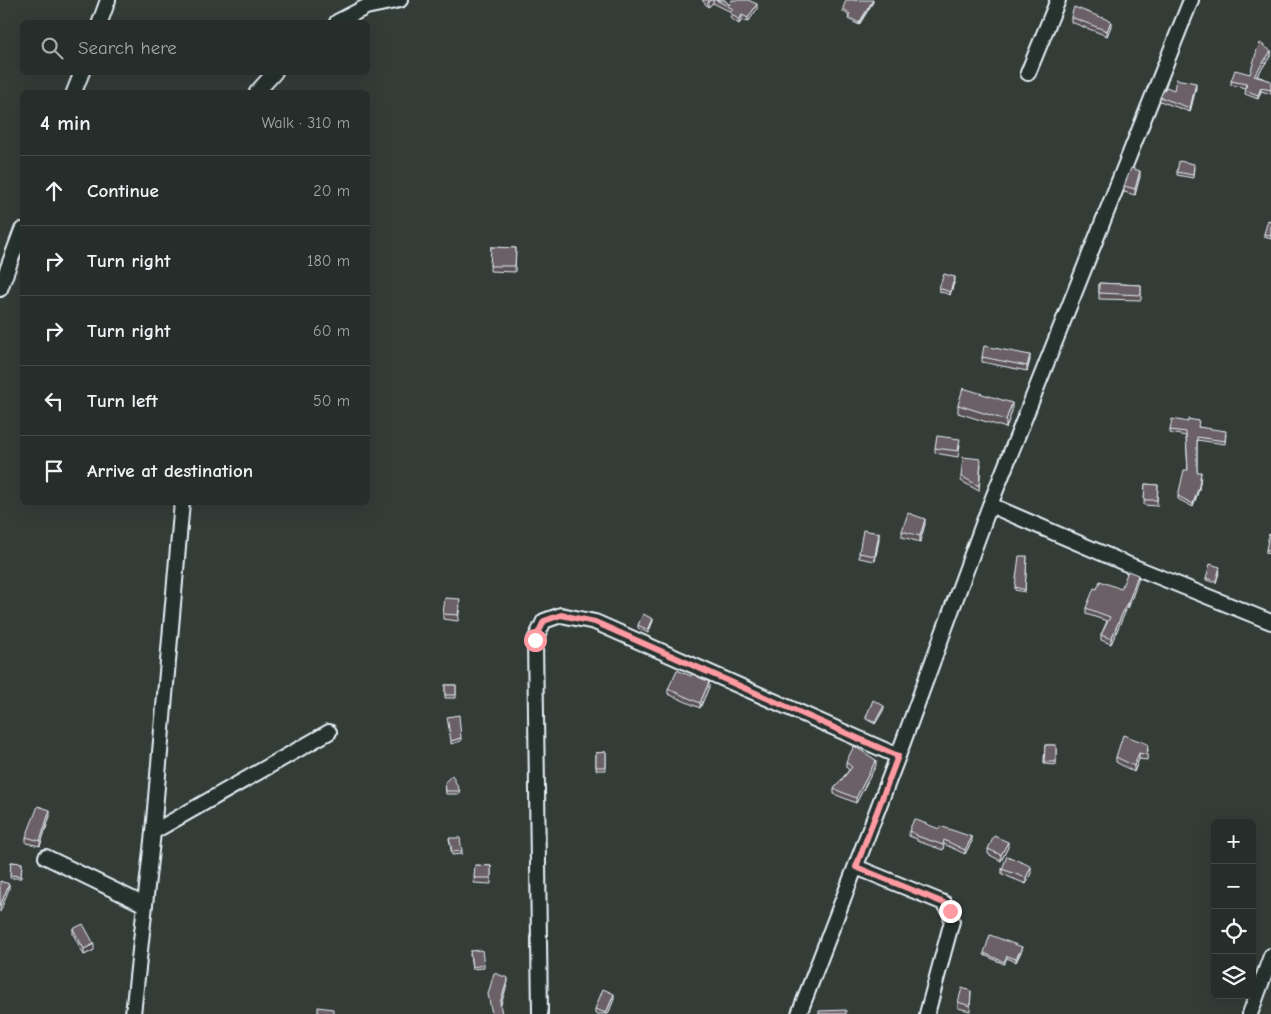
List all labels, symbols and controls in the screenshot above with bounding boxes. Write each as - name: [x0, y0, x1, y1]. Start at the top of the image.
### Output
- search box: [20, 20, 370, 75]
- icon: search: [38, 34, 66, 62]
- text: Search here: [78, 37, 177, 59]
- text: 4 min: [40, 111, 91, 135]
- text: Walk · 310 m: [261, 114, 350, 132]
- icon: ahead: [40, 177, 68, 205]
- text: Continue: [87, 180, 159, 202]
- text: 20 m: [313, 182, 350, 200]
- icon: right: [40, 247, 68, 275]
- text: Turn right: [87, 250, 171, 272]
- text: 180 m: [307, 252, 350, 270]
- icon: right: [40, 317, 68, 345]
- text: Turn right: [87, 320, 171, 342]
- text: 60 m: [313, 322, 350, 340]
- icon: left: [40, 387, 68, 415]
- text: Turn left: [87, 390, 158, 412]
- text: 50 m: [313, 392, 350, 410]
- icon: arrive: [40, 457, 68, 485]
- text: Arrive at destination: [87, 460, 253, 482]
- route start: [524, 629, 547, 652]
- map controls: [1211, 819, 1256, 999]
- button: +: [1211, 819, 1256, 864]
- button: −: [1211, 864, 1256, 909]
- route end: [939, 900, 962, 923]
- button: locate: [1211, 909, 1256, 954]
- button: layers: [1211, 954, 1256, 999]

